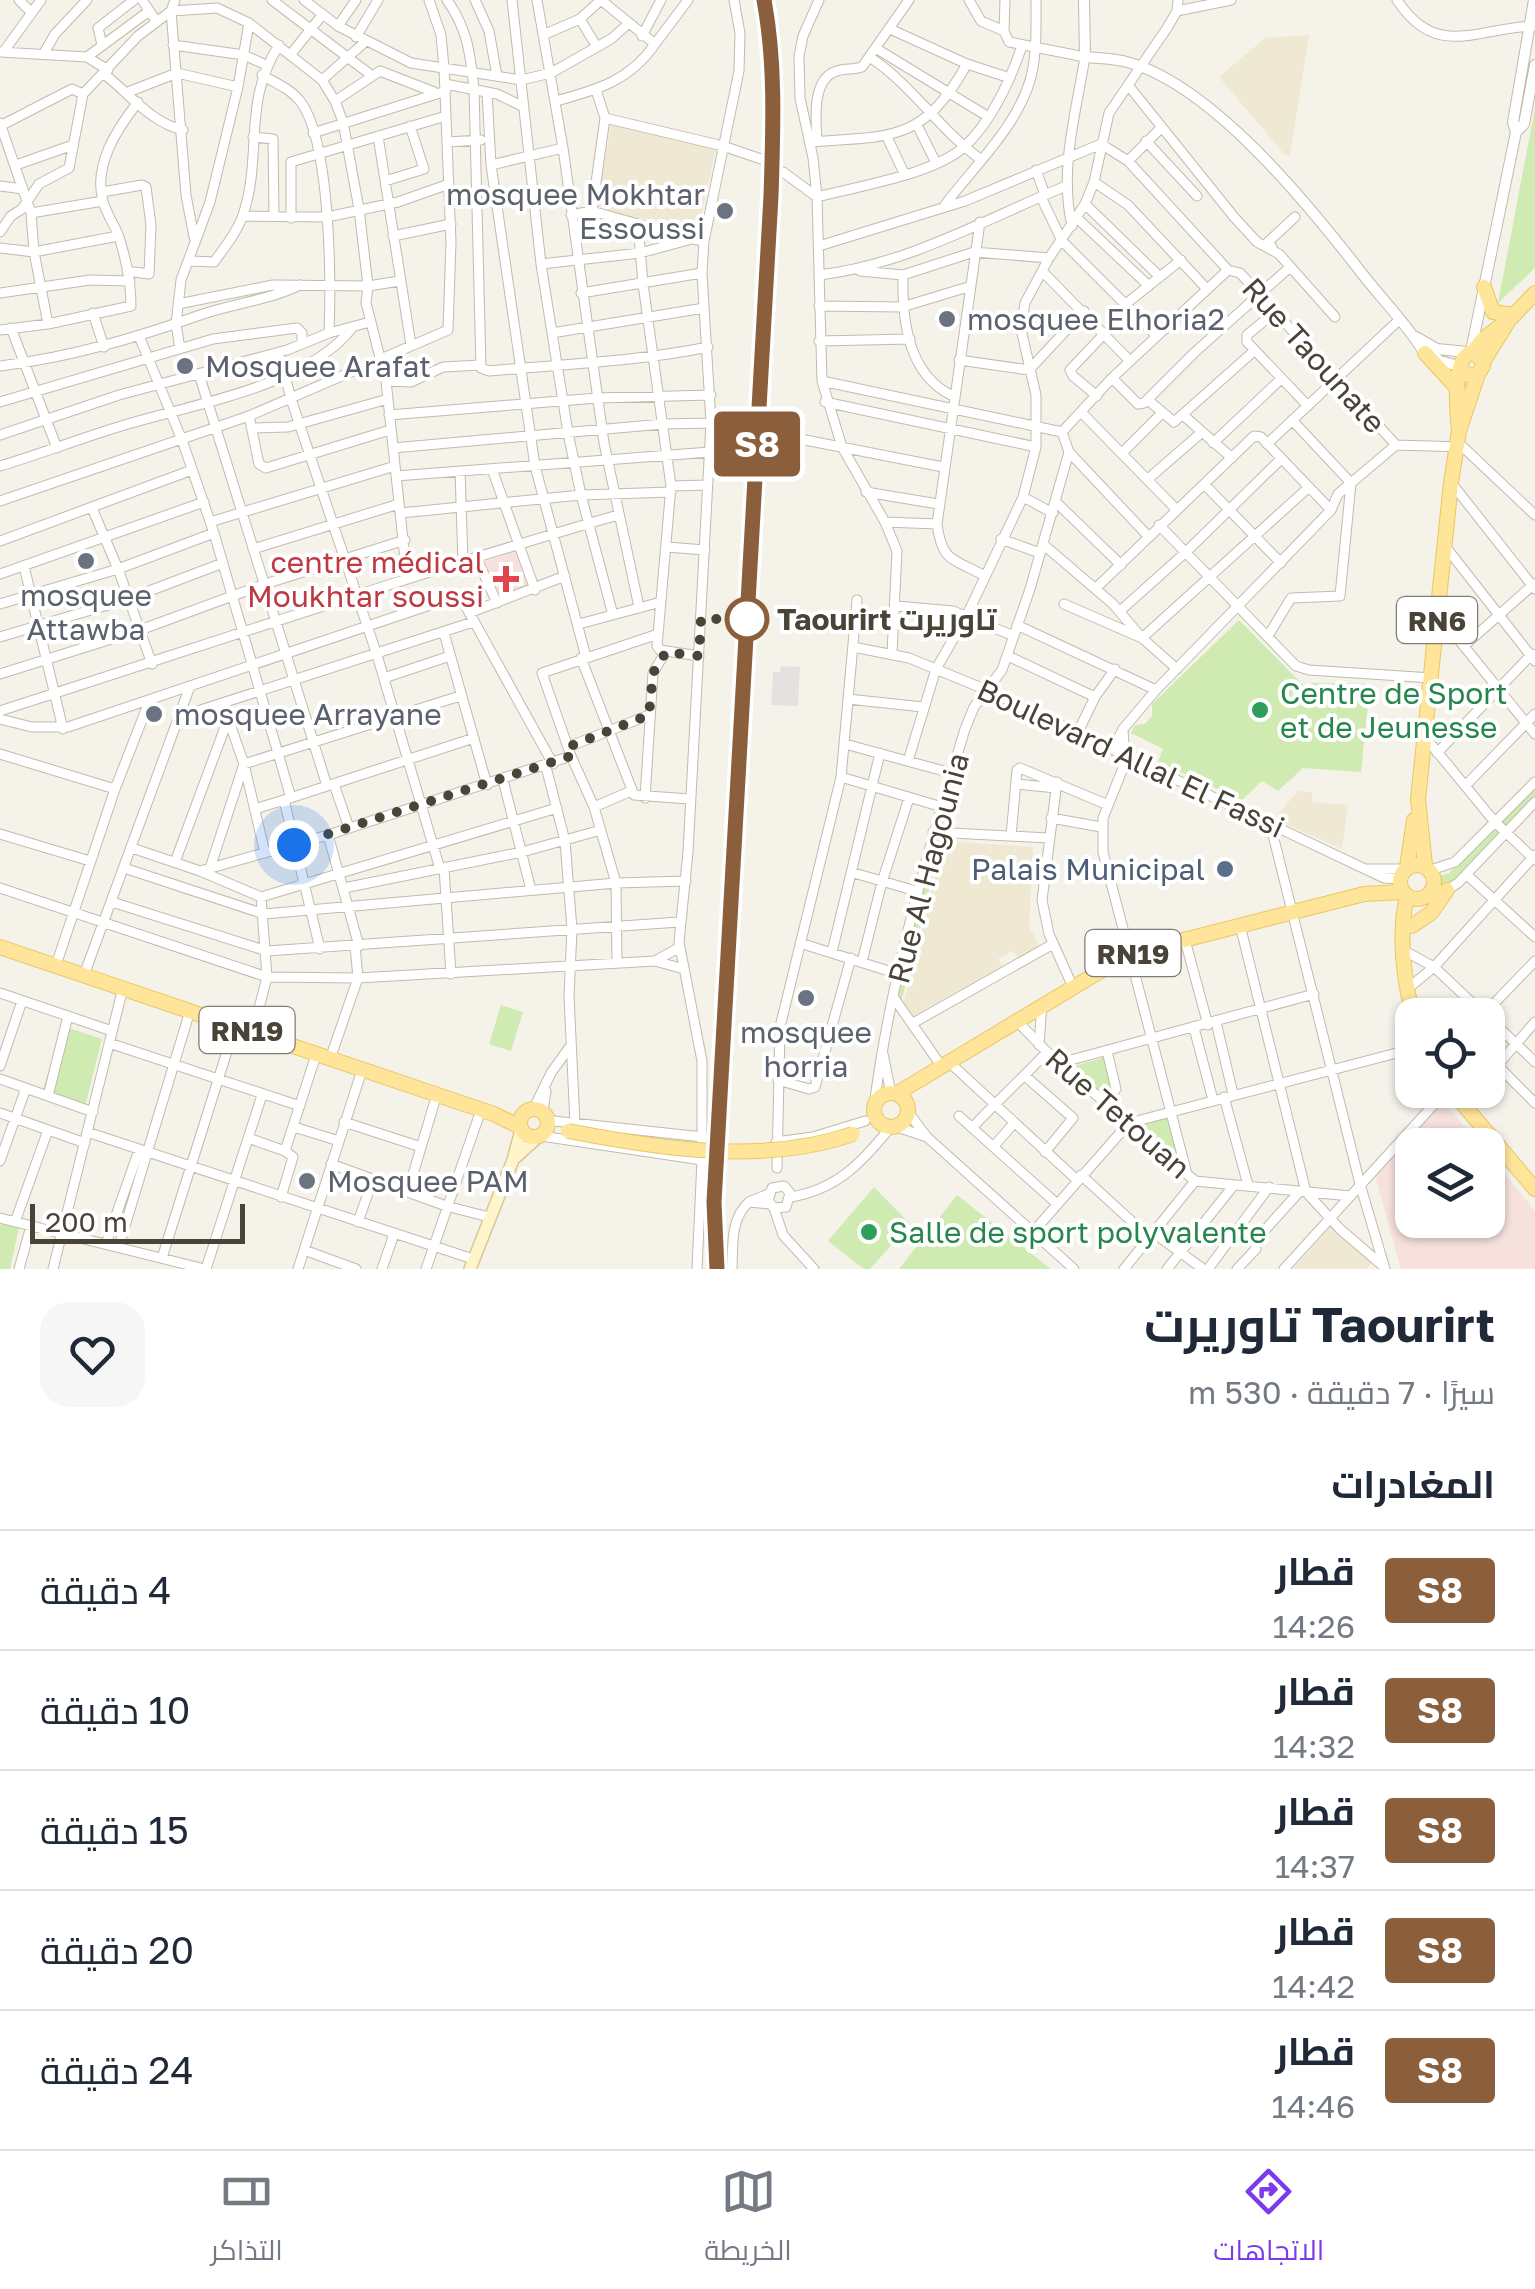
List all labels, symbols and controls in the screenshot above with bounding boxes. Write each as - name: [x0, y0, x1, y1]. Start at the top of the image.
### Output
- place label: mosquee Mokhtar Essoussi: [446, 176, 705, 246]
- marker: mosquee Mokhtar Essoussi: [714, 200, 736, 222]
- street label: Rue Taounate: [1235, 270, 1393, 440]
- place label: mosquee Elhoria2: [967, 301, 1225, 337]
- marker: mosquee Elhoria2: [936, 308, 958, 330]
- place label: Mosquee Arafat: [205, 348, 431, 384]
- marker: Mosquee Arafat: [174, 355, 196, 377]
- line badge: S8: [712, 412, 802, 476]
- text: S8: [734, 423, 780, 465]
- place label: centre médical Moukhtar soussi: [247, 544, 484, 614]
- marker: mosquee Attawba: [75, 550, 97, 572]
- marker: centre médical Moukhtar soussi: [493, 566, 519, 592]
- place label: mosquee Attawba: [20, 577, 152, 647]
- road number: RN6: [1397, 597, 1477, 643]
- marker: Taourirt تاوريرت: [726, 598, 768, 640]
- place label: Taourirt تاوريرت: [777, 601, 997, 638]
- street label: Boulevard Allal El Fassi: [972, 671, 1290, 845]
- place label: Centre de Sport et de Jeunesse: [1280, 675, 1508, 745]
- place label: mosquee Arrayane: [174, 696, 442, 732]
- marker: Centre de Sport et de Jeunesse: [1249, 699, 1271, 721]
- marker: mosquee Arrayane: [143, 703, 165, 725]
- street label: Rue Al Hagounia: [880, 749, 976, 987]
- your location: [269, 820, 319, 870]
- place label: Palais Municipal: [971, 851, 1205, 887]
- marker: Palais Municipal: [1214, 858, 1236, 880]
- road number: RN19: [1086, 930, 1180, 976]
- marker: mosquee horria: [795, 987, 817, 1009]
- map controls: [1395, 998, 1505, 1238]
- button: locate: [1395, 998, 1505, 1108]
- road number: RN19: [200, 1007, 294, 1053]
- place label: mosquee horria: [740, 1014, 872, 1084]
- street label: Rue Tetouan: [1038, 1040, 1198, 1186]
- button: layers: [1395, 1128, 1505, 1238]
- place label: Mosquee PAM: [327, 1163, 529, 1199]
- marker: Mosquee PAM: [296, 1170, 318, 1192]
- scale bar: [30, 1199, 245, 1244]
- text: 200 m: [45, 1205, 128, 1238]
- place label: Salle de sport polyvalente: [889, 1214, 1267, 1250]
- marker: Salle de sport polyvalente: [858, 1221, 880, 1243]
- text: Taourirt تاوريرت: [1144, 1295, 1495, 1353]
- button: heart: [40, 1302, 145, 1407]
- text: سيرًا · 7 دقيقة · 530 m: [1188, 1373, 1495, 1411]
- text: المغادرات: [1332, 1461, 1495, 1506]
- text: قطار: [1276, 1548, 1355, 1593]
- text: 4 دقيقة: [40, 1567, 172, 1612]
- text: S8: [1417, 1569, 1463, 1611]
- text: 14:26: [1272, 1607, 1355, 1645]
- text: قطار: [1276, 1668, 1355, 1713]
- text: 10 دقيقة: [40, 1687, 190, 1732]
- text: S8: [1417, 1689, 1463, 1731]
- text: 14:32: [1273, 1727, 1355, 1765]
- text: قطار: [1276, 1788, 1355, 1833]
- text: 15 دقيقة: [40, 1807, 189, 1852]
- text: S8: [1417, 1809, 1463, 1851]
- text: 14:37: [1275, 1847, 1355, 1885]
- text: قطار: [1276, 1908, 1355, 1953]
- text: 20 دقيقة: [40, 1927, 194, 1972]
- text: S8: [1417, 1929, 1463, 1971]
- text: 14:42: [1272, 1967, 1355, 2005]
- text: قطار: [1276, 2028, 1355, 2073]
- text: 24 دقيقة: [40, 2047, 194, 2092]
- text: S8: [1417, 2049, 1463, 2091]
- text: 14:46: [1271, 2087, 1355, 2125]
- tab: التذاكر: [211, 2164, 283, 2276]
- tab: الخريطة: [704, 2164, 792, 2276]
- tab: الاتجاهات: [1213, 2164, 1324, 2276]

